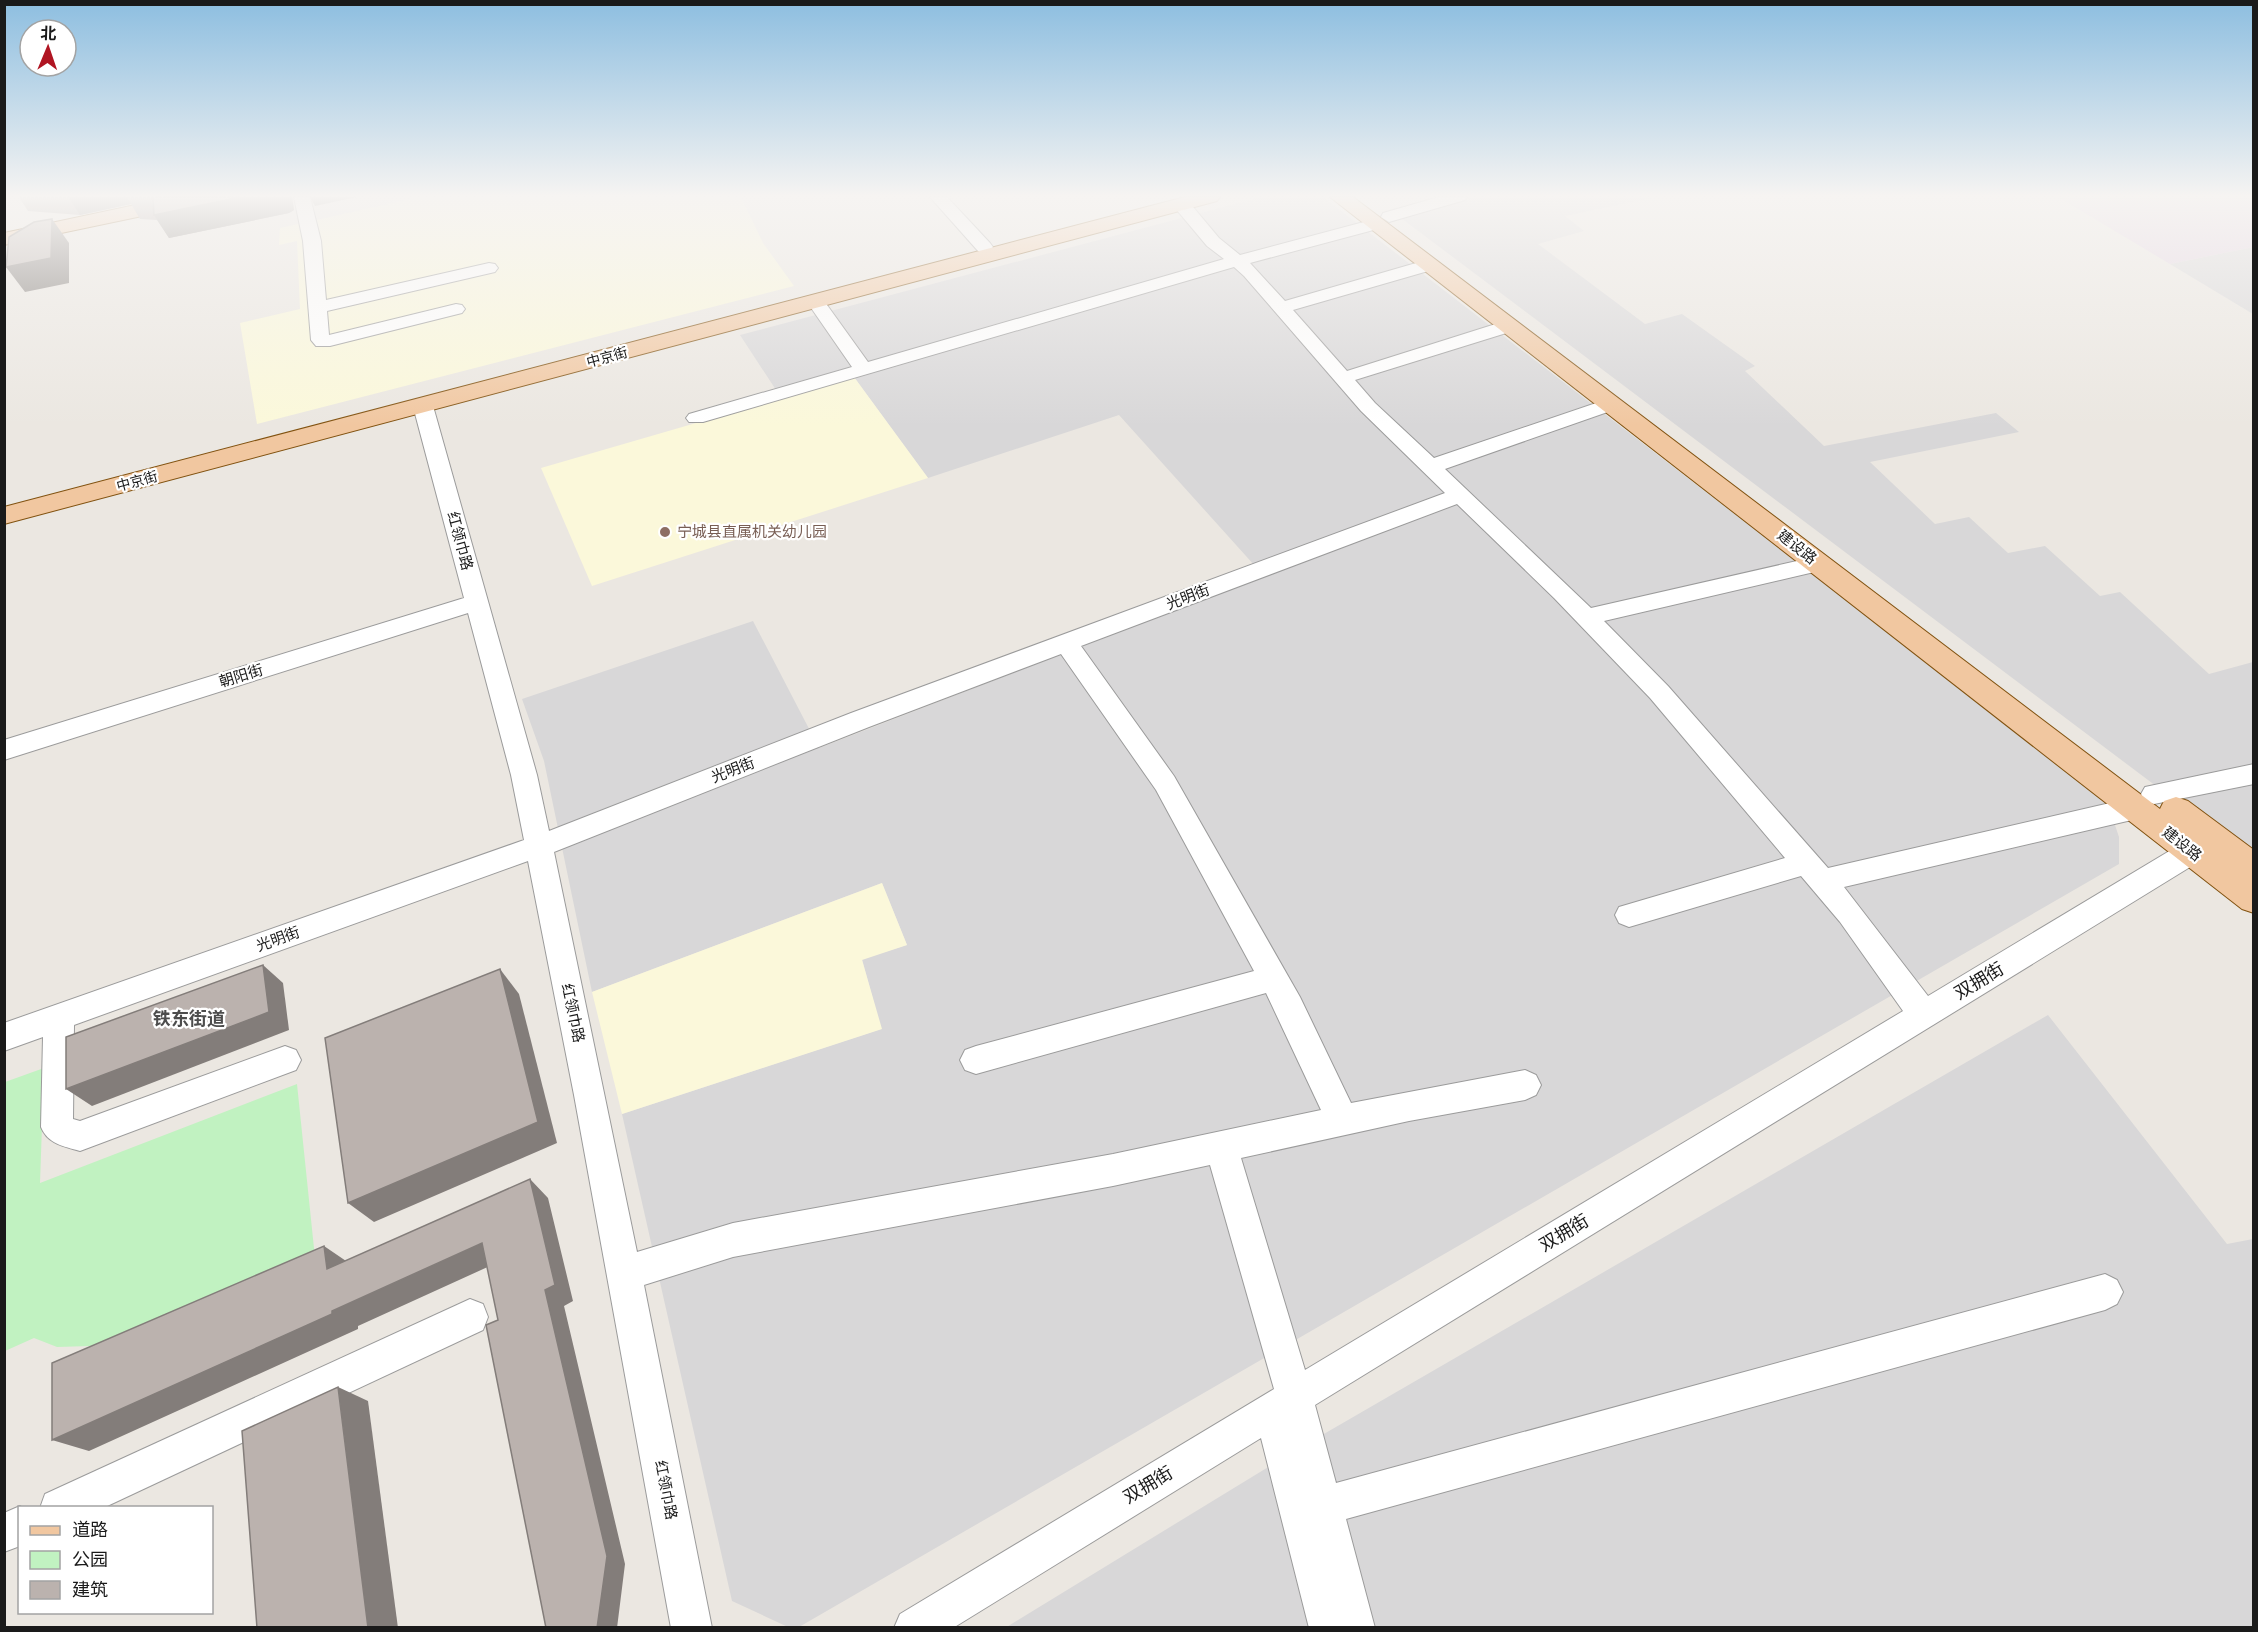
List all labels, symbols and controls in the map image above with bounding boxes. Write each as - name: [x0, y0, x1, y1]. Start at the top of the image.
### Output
- north arrow: [18, 18, 78, 78]
- text: 北: [40, 23, 57, 44]
- street label: 中京街: [584, 343, 630, 371]
- street label: 中京街: [114, 467, 160, 495]
- street label: 红领巾路: [443, 509, 477, 573]
- place label: 宁城县直属机关幼儿园: [677, 522, 827, 542]
- marker: 宁城县直属机关幼儿园: [658, 525, 672, 539]
- street label: 建设路: [1773, 525, 1821, 569]
- street label: 光明街: [1163, 580, 1213, 614]
- street label: 朝阳街: [217, 660, 265, 692]
- street label: 光明街: [708, 753, 758, 787]
- street label: 建设路: [2158, 822, 2206, 866]
- street label: 光明街: [253, 922, 303, 956]
- street label: 双拥街: [1950, 957, 2008, 1005]
- street label: 红领巾路: [557, 982, 589, 1044]
- district label: 铁东街道: [153, 1007, 225, 1031]
- street label: 双拥街: [1535, 1209, 1593, 1257]
- street label: 红领巾路: [650, 1459, 682, 1521]
- street label: 双拥街: [1119, 1461, 1177, 1509]
- legend: [18, 1506, 213, 1614]
- text: 道路: [72, 1518, 108, 1542]
- text: 公园: [72, 1548, 108, 1572]
- text: 建筑: [72, 1578, 108, 1602]

